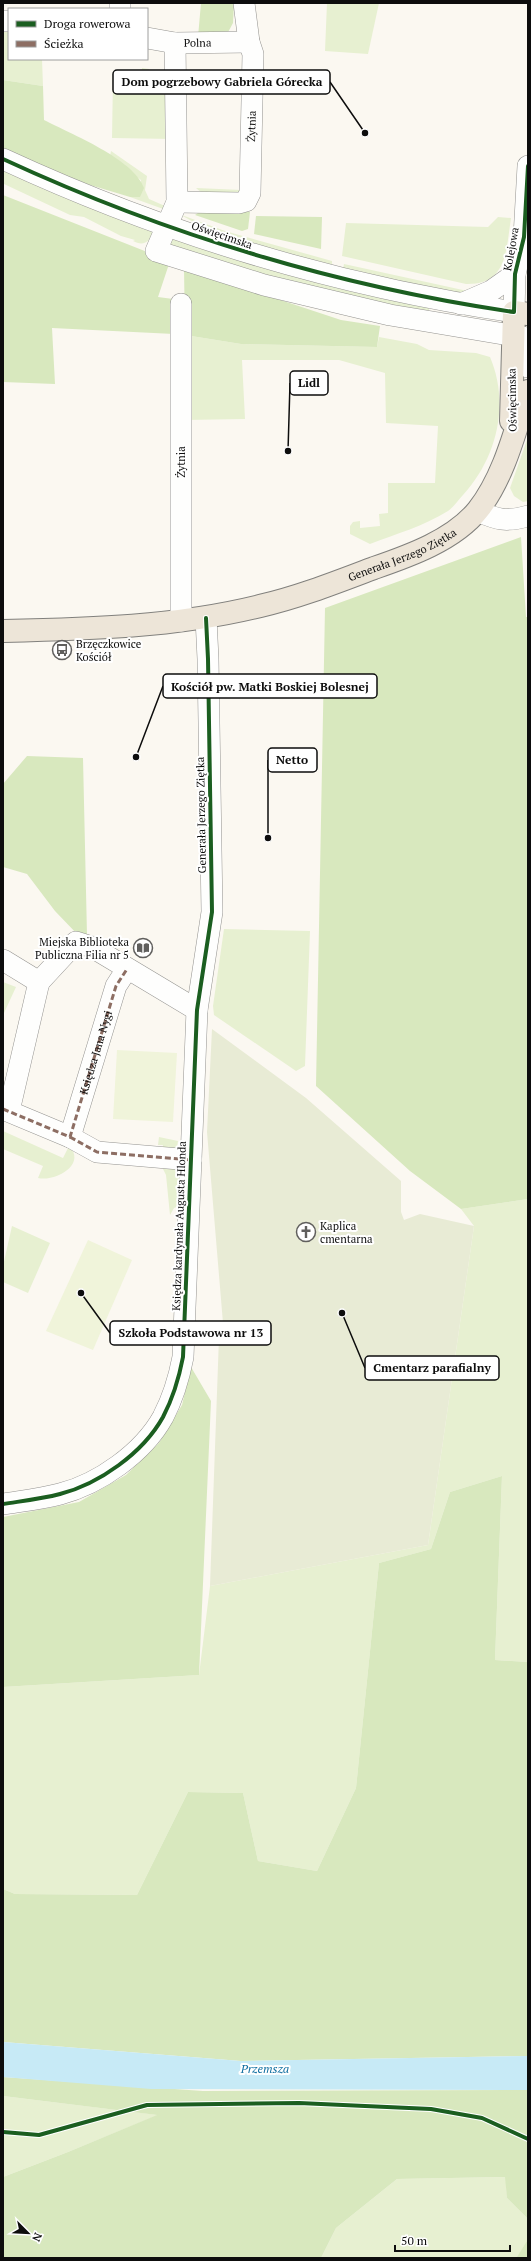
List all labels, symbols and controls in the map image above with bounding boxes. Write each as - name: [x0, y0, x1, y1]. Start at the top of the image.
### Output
- legend: [8, 8, 148, 60]
- text: Droga rowerowa: [44, 16, 131, 31]
- text: Ścieżka: [44, 36, 84, 51]
- street label: Polna: [184, 36, 212, 50]
- callout: Dom pogrzebowy Gabriela Górecka: [113, 70, 330, 94]
- text: Dom pogrzebowy Gabriela Górecka: [122, 74, 323, 89]
- street label: Żytnia: [244, 110, 259, 142]
- street label: Oświęcimska: [190, 218, 255, 252]
- street label: Kolejowa: [500, 226, 522, 272]
- street label: Oświęcimska: [504, 368, 520, 432]
- callout: Lidl: [290, 371, 328, 395]
- text: Lidl: [298, 375, 320, 390]
- street label: Żytnia: [174, 446, 188, 478]
- street label: Generała Jerzego Ziętka: [346, 525, 459, 584]
- place label: Brzęczkowice Kościół: [76, 637, 142, 664]
- bus stop icon: Brzęczkowice Kościół: [51, 639, 73, 661]
- callout: Kościół pw. Matki Boskiej Bolesnej: [163, 674, 377, 698]
- text: Kościół pw. Matki Boskiej Bolesnej: [171, 679, 369, 694]
- callout: Netto: [268, 748, 317, 772]
- text: Netto: [276, 752, 308, 767]
- street label: Generała Jerzego Ziętka: [193, 756, 209, 873]
- place label: Miejska Biblioteka Publiczna Filia nr 5: [35, 935, 129, 962]
- library icon: Miejska Biblioteka Publiczna Filia nr 5: [132, 937, 154, 959]
- street label: Księdza Jana Nygi: [76, 1009, 115, 1096]
- street label: Księdza kardynała Augusta Hlonda: [169, 1140, 189, 1311]
- place label: Kaplica cmentarna: [320, 1219, 373, 1246]
- church icon: Kaplica cmentarna: [295, 1221, 317, 1243]
- callout: Szkoła Podstawowa nr 13: [110, 1321, 271, 1345]
- text: Szkoła Podstawowa nr 13: [119, 1325, 264, 1340]
- callout: Cmentarz parafialny: [365, 1356, 499, 1380]
- text: Cmentarz parafialny: [373, 1360, 491, 1375]
- water label: Przemsza: [240, 2061, 289, 2076]
- north arrow: [8, 2213, 48, 2253]
- scale bar: [395, 2227, 510, 2253]
- text: N: [29, 2230, 45, 2244]
- text: 50 m: [401, 2233, 428, 2248]

